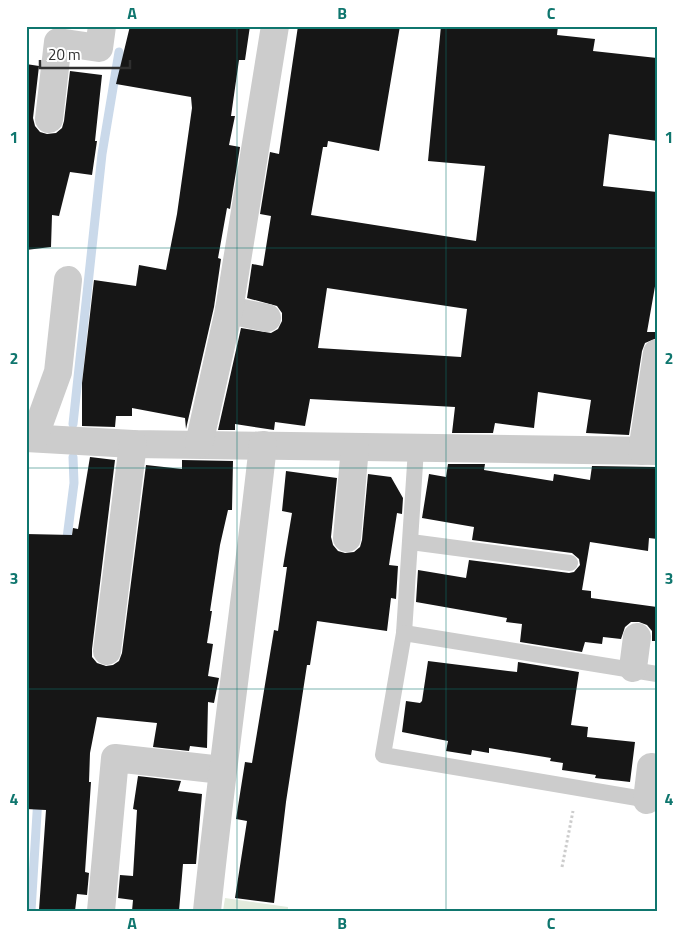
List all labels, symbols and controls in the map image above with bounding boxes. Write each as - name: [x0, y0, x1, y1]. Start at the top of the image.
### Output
- text: A: [127, 1, 137, 25]
- text: B: [337, 1, 347, 25]
- text: C: [547, 1, 556, 25]
- scale bar: [40, 38, 130, 70]
- text: 20 m: [48, 43, 81, 66]
- text: 1: [10, 125, 18, 149]
- text: 1: [665, 125, 673, 149]
- text: 2: [10, 346, 18, 370]
- text: 2: [665, 346, 673, 370]
- text: 3: [10, 566, 18, 590]
- text: 3: [665, 566, 673, 590]
- text: 4: [10, 787, 19, 811]
- text: 4: [665, 787, 674, 811]
- text: A: [127, 911, 137, 935]
- text: B: [337, 911, 347, 935]
- text: C: [547, 911, 556, 935]

